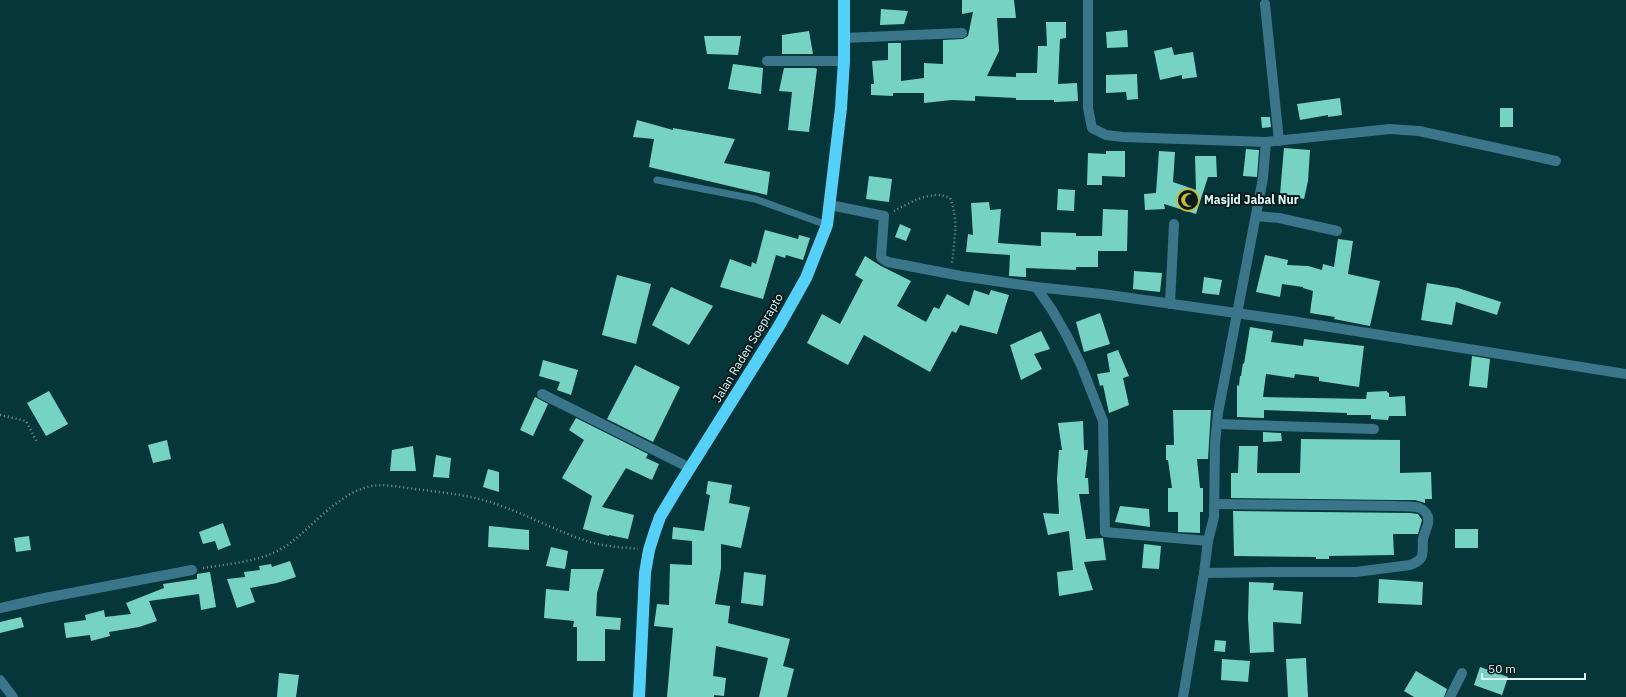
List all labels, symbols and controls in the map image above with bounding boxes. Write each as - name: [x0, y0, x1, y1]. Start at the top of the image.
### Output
- mosque icon: Masjid Jabal Nur: [1175, 187, 1201, 213]
- place label: Masjid Jabal Nur: [1204, 192, 1299, 207]
- street label: Jalan Raden Soeprapto: [709, 290, 786, 405]
- scale bar: [1482, 655, 1585, 681]
- text: 50 m: [1488, 661, 1516, 676]

